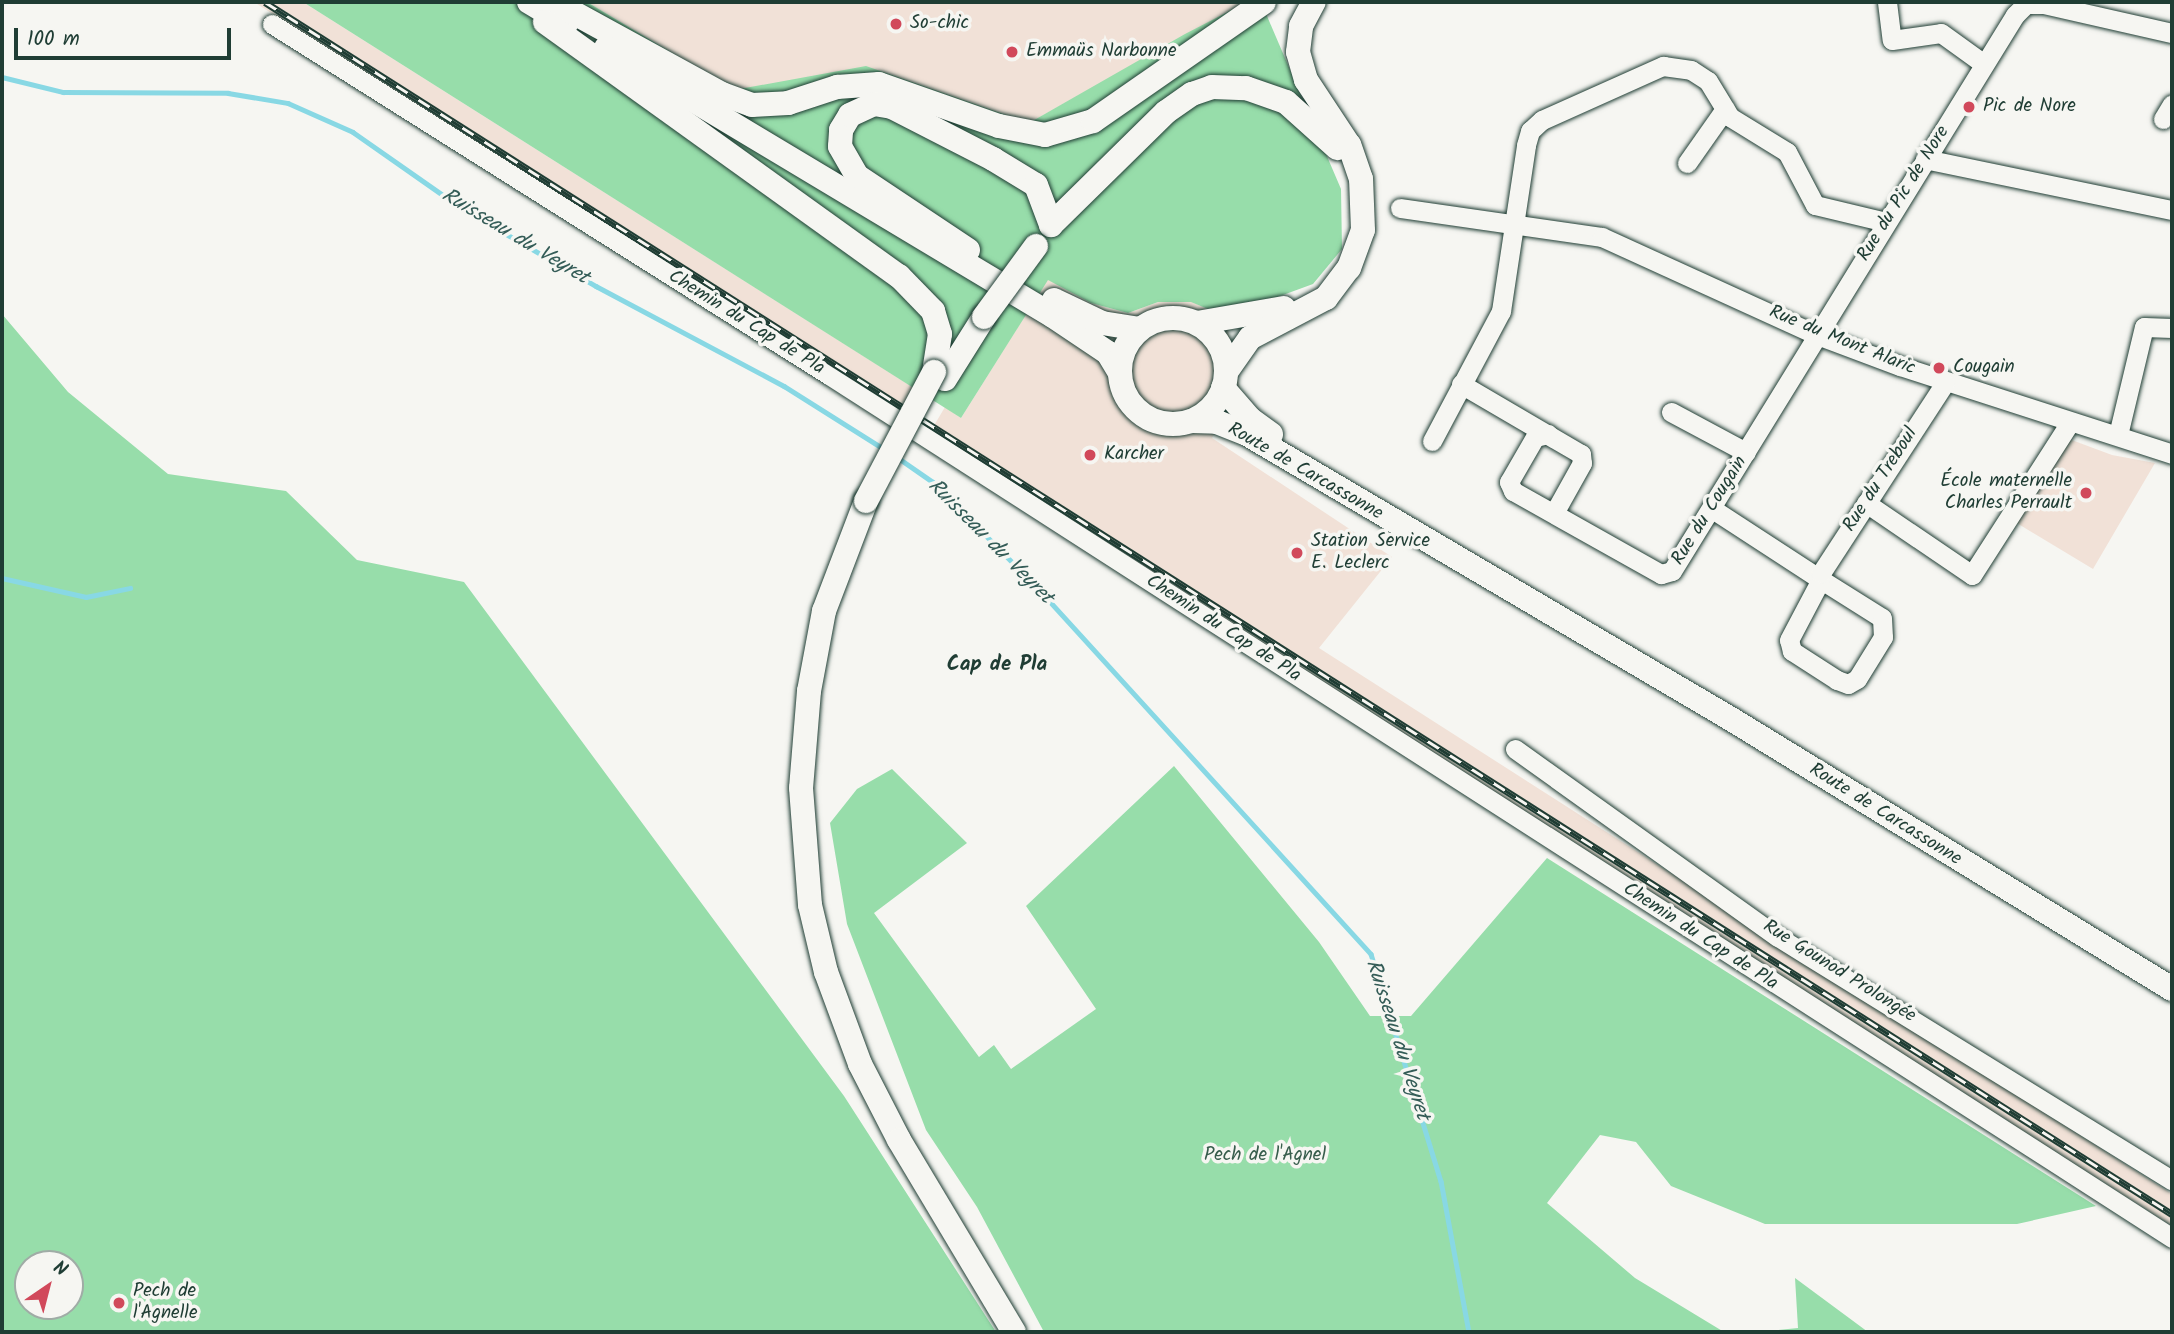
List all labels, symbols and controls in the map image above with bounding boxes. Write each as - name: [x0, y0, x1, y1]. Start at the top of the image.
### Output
- place label: So-chic: [910, 13, 969, 35]
- scale bar: [18, 14, 234, 58]
- marker: So-chic: [888, 16, 904, 32]
- text: 100 m: [27, 23, 80, 56]
- place label: Emmaüs Narbonne: [1026, 41, 1177, 63]
- marker: Emmaüs Narbonne: [1004, 44, 1020, 60]
- place label: Pic de Nore: [1983, 96, 2076, 118]
- marker: Pic de Nore: [1961, 99, 1977, 115]
- street label: Rue du Pic de Nore: [1853, 122, 1955, 266]
- water label: Ruisseau du Veyret: [437, 183, 593, 291]
- street label: Chemin du Cap de Pla: [664, 266, 828, 380]
- street label: Rue du Mont Alaric: [1766, 301, 1918, 381]
- place label: Cougain: [1953, 357, 2015, 379]
- marker: Cougain: [1931, 360, 1947, 376]
- street label: Route de Carcassonne: [1223, 418, 1387, 526]
- street label: Rue du Treboul: [1839, 423, 1923, 537]
- place label: Karcher: [1104, 444, 1164, 466]
- marker: Karcher: [1082, 447, 1098, 463]
- street label: Rue du Cougain: [1667, 452, 1753, 570]
- place label: École maternelle Charles Perrault: [1940, 471, 2072, 515]
- water label: Ruisseau du Veyret: [922, 474, 1058, 610]
- marker: École maternelle Charles Perrault: [2078, 485, 2094, 501]
- place label: Station Service E. Leclerc: [1311, 531, 1430, 575]
- marker: Station Service E. Leclerc: [1289, 545, 1305, 561]
- street label: Chemin du Cap de Pla: [1141, 570, 1305, 688]
- district label: Cap de Pla: [947, 652, 1047, 678]
- street label: Route de Carcassonne: [1805, 759, 1965, 871]
- street label: Chemin du Cap de Pla: [1618, 878, 1782, 996]
- street label: Rue Gounod Prolongée: [1758, 916, 1920, 1028]
- water label: Ruisseau du Veyret: [1359, 957, 1435, 1123]
- park label: Pech de l'Agnel: [1204, 1145, 1326, 1167]
- north arrow: [14, 1250, 84, 1320]
- text: N: [46, 1254, 73, 1285]
- place label: Pech de l'Agnelle: [133, 1281, 198, 1325]
- marker: Pech de l'Agnelle: [111, 1295, 127, 1311]

